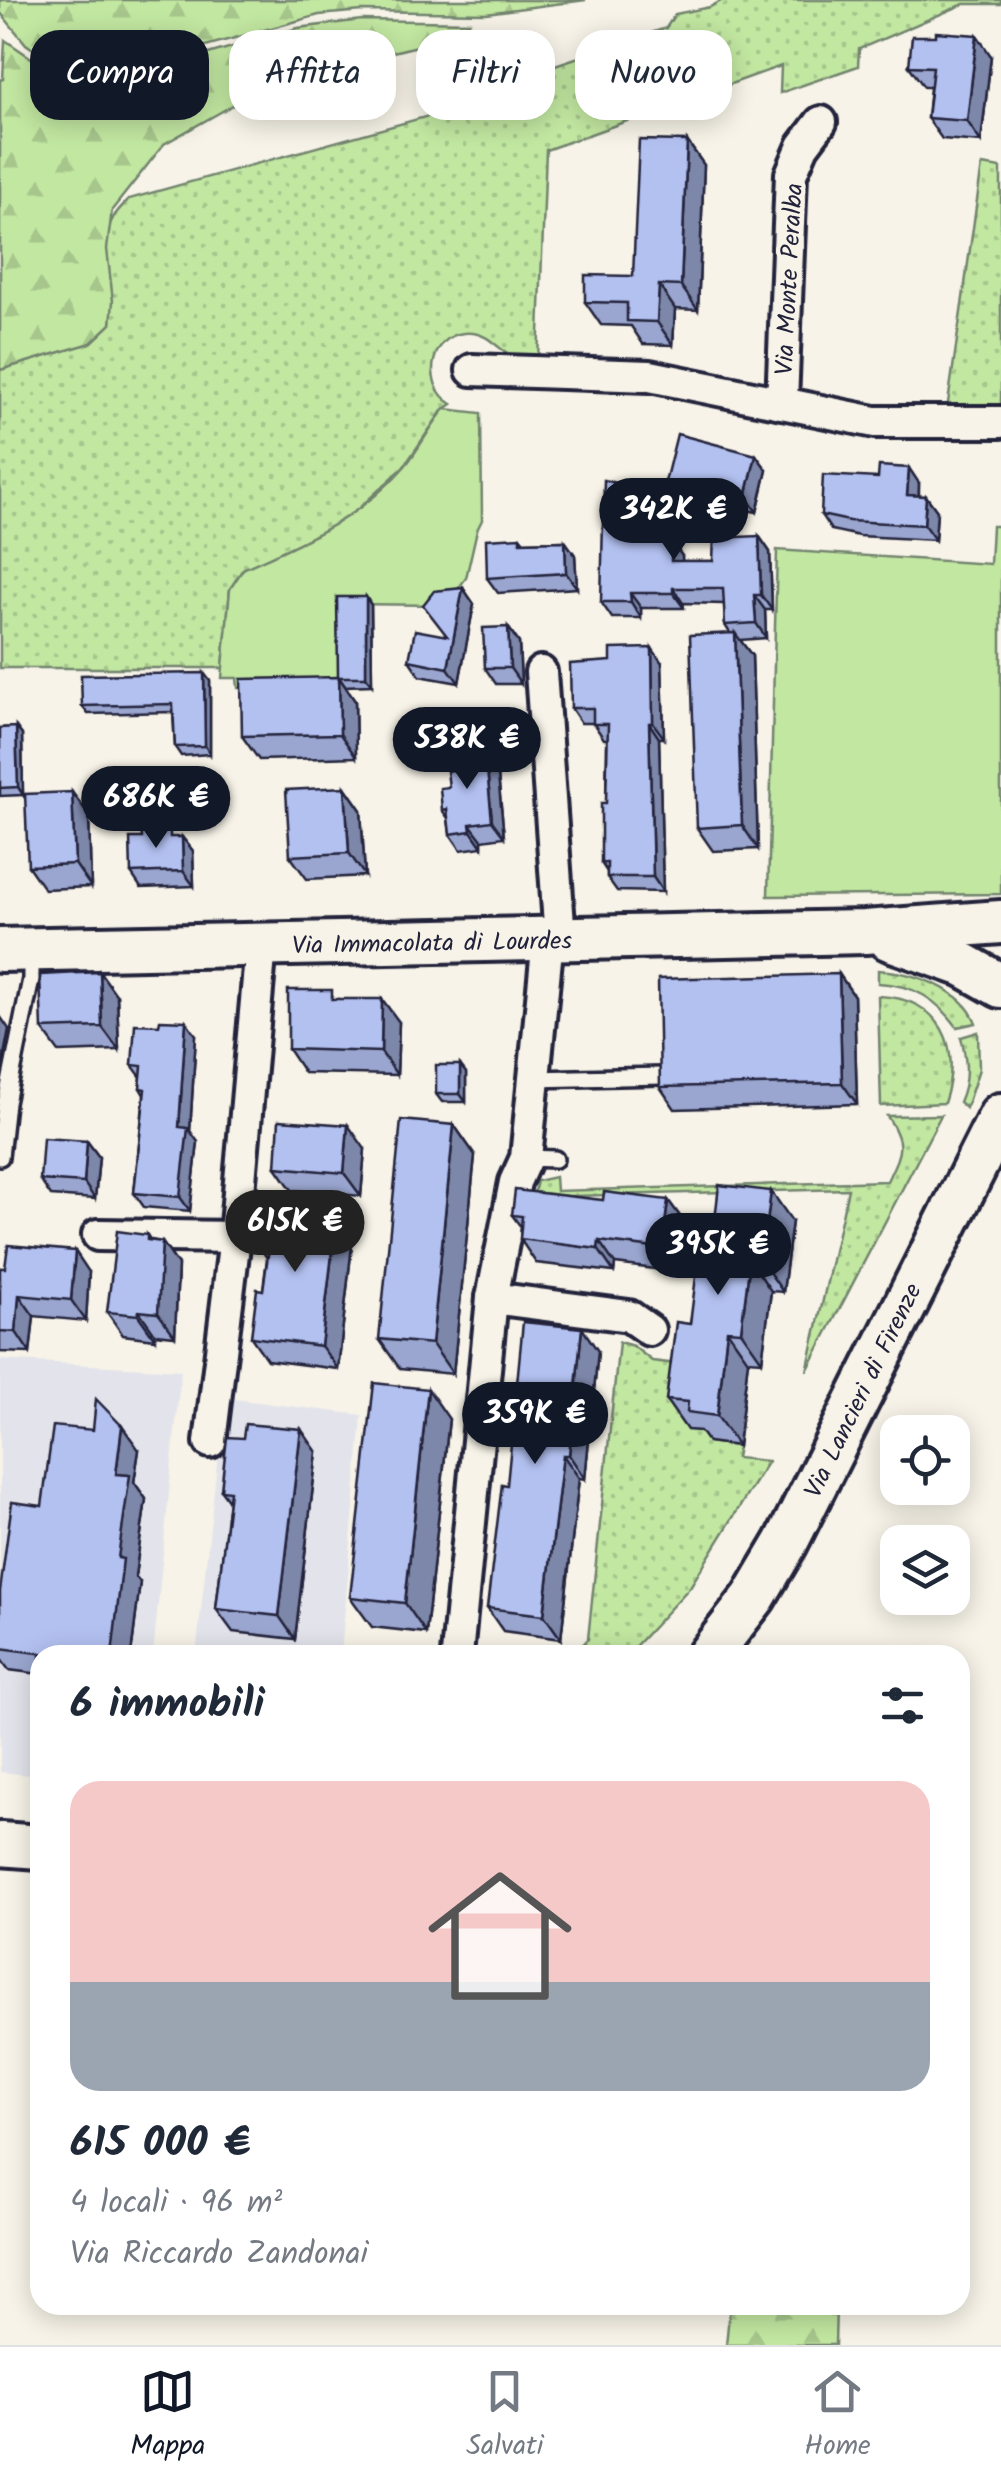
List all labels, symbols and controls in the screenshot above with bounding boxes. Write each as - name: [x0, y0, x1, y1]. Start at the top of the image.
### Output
- chip: Compra: [30, 30, 209, 120]
- chip: Affitta: [229, 30, 396, 120]
- chip: Filtri: [416, 30, 555, 120]
- chip: Nuovo: [575, 30, 732, 120]
- street label: Via Monte Peralba: [765, 182, 815, 376]
- pin: 342K €: [593, 478, 755, 563]
- text: 342K €: [621, 485, 727, 536]
- pin: 538K €: [386, 707, 548, 792]
- text: 538K €: [415, 714, 519, 765]
- pin: 686K €: [75, 766, 237, 851]
- text: 686K €: [103, 773, 209, 824]
- street label: Via Immacolata di Lourdes: [292, 922, 573, 966]
- pin: 615K €: [214, 1190, 376, 1275]
- text: 615K €: [247, 1197, 343, 1248]
- pin: 395K €: [637, 1213, 799, 1298]
- text: 395K €: [667, 1220, 769, 1271]
- street label: Via Lancieri di Firenze: [794, 1277, 933, 1505]
- pin: 359K €: [454, 1382, 616, 1467]
- text: 359K €: [484, 1389, 586, 1440]
- map controls: [880, 1415, 970, 1615]
- button: locate: [880, 1415, 970, 1505]
- button: layers: [880, 1525, 970, 1615]
- text: 6 immobili: [70, 1672, 265, 1739]
- icon: filters: [875, 1678, 930, 1733]
- icon: home: [410, 1846, 590, 2026]
- text: 615 000 €: [70, 2111, 250, 2178]
- text: 4 locali · 96 m²: [70, 2178, 282, 2229]
- text: Via Riccardo Zandonai: [70, 2229, 368, 2280]
- tab: Mappa: [130, 2364, 205, 2469]
- tab: Salvati: [466, 2364, 544, 2469]
- tab: Home: [804, 2364, 871, 2469]

